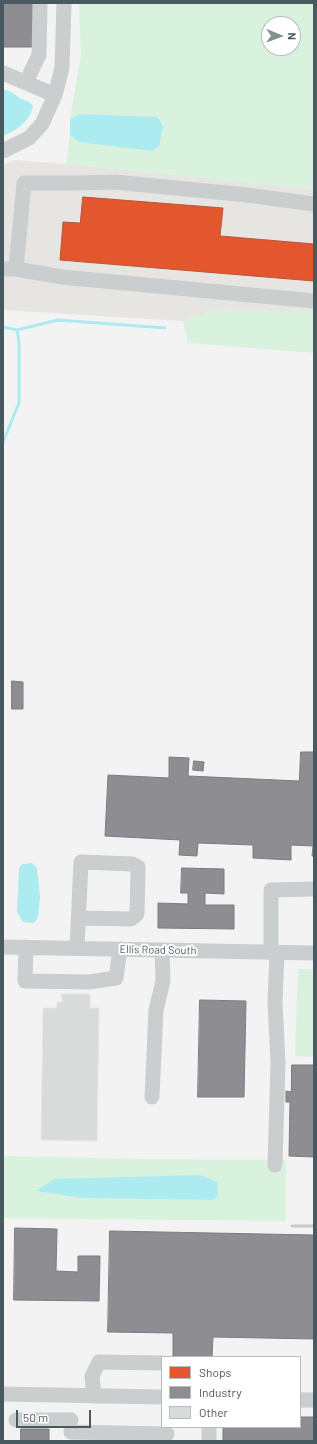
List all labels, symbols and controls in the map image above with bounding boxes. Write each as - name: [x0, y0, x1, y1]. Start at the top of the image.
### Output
- north arrow: [261, 16, 301, 56]
- text: N: [286, 32, 299, 40]
- street label: Ellis Road South: [120, 943, 196, 957]
- legend: [161, 1356, 301, 1428]
- text: Shops: [199, 1365, 231, 1379]
- text: Industry: [199, 1385, 242, 1399]
- scale bar: [18, 1402, 93, 1428]
- text: Other: [199, 1405, 228, 1419]
- text: 50 m: [23, 1410, 48, 1424]

